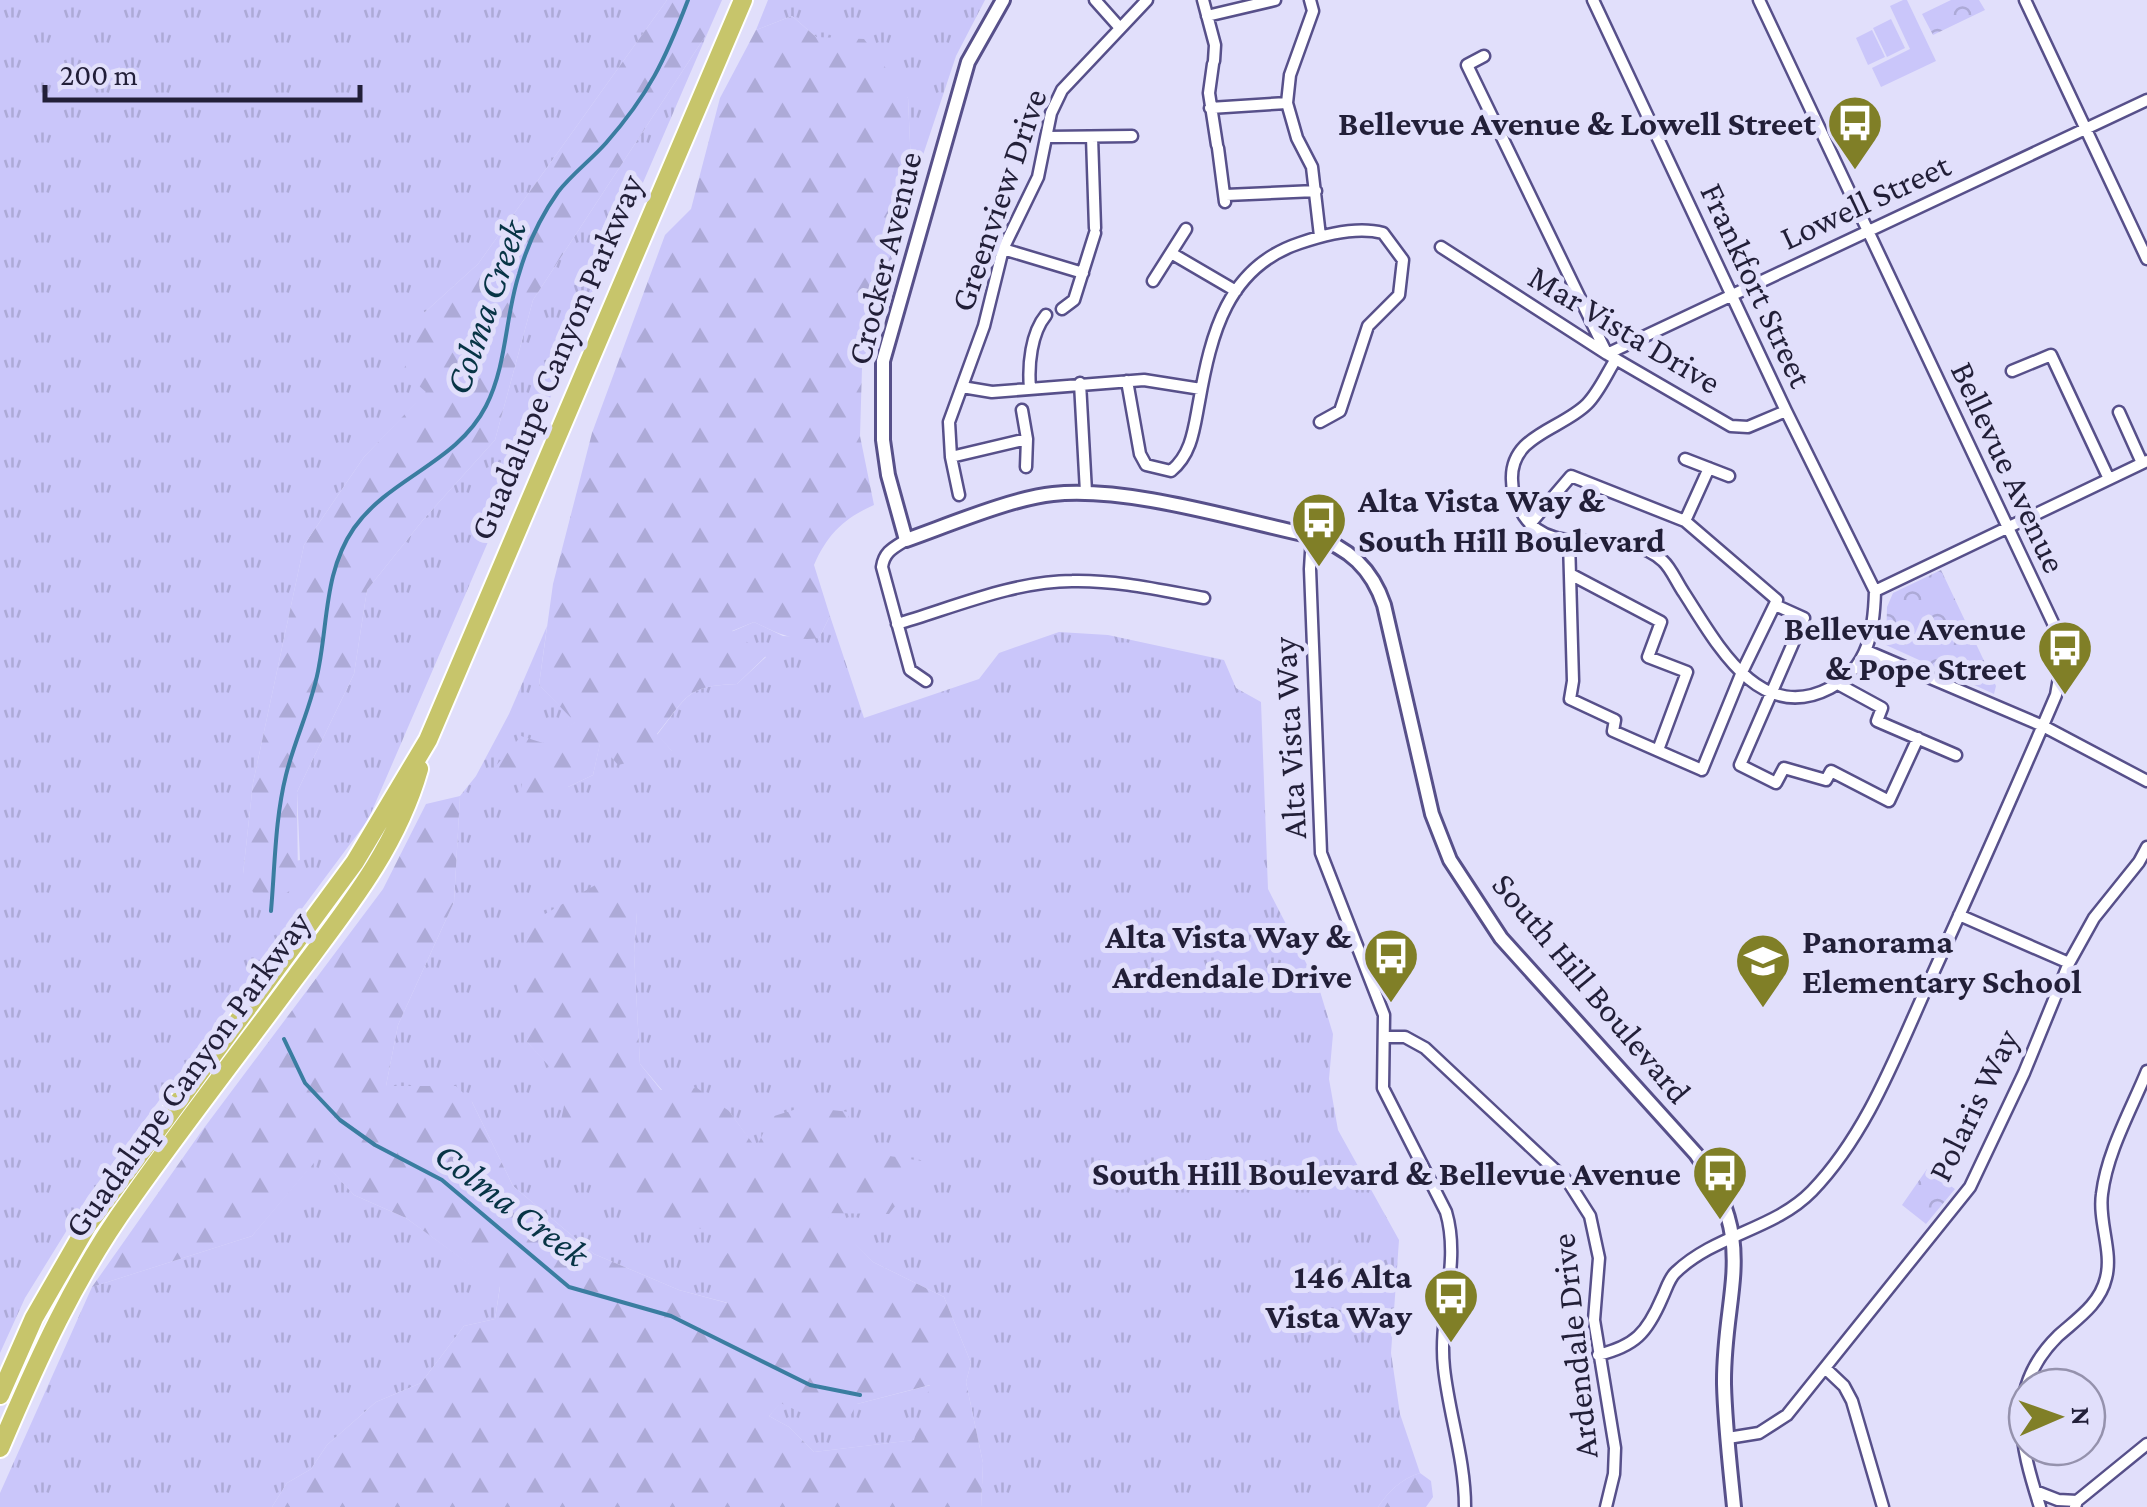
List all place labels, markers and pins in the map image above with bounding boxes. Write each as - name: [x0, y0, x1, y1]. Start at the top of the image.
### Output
- bus stop icon: Bellevue Avenue & Lowell Street: [1825, 93, 1885, 172]
- place label: Bellevue Avenue & Lowell Street: [1338, 104, 1816, 143]
- place label: Alta Vista Way & South Hill Boulevard: [1357, 481, 1665, 560]
- bus stop icon: Alta Vista Way & South Hill Boulevard: [1289, 490, 1349, 569]
- place label: Bellevue Avenue & Pope Street: [1784, 609, 2026, 688]
- bus stop icon: Bellevue Avenue & Pope Street: [2035, 618, 2095, 697]
- place label: Alta Vista Way & Ardendale Drive: [1104, 917, 1352, 996]
- place label: Panorama Elementary School: [1802, 922, 2082, 1001]
- bus stop icon: Alta Vista Way & Ardendale Drive: [1361, 926, 1421, 1005]
- school or university icon: Panorama Elementary School: [1733, 931, 1793, 1010]
- bus stop icon: South Hill Boulevard & Bellevue Avenue: [1690, 1143, 1750, 1222]
- place label: South Hill Boulevard & Bellevue Avenue: [1092, 1154, 1681, 1193]
- place label: 146 Alta Vista Way: [1265, 1257, 1413, 1336]
- bus stop icon: 146 Alta Vista Way: [1421, 1266, 1481, 1345]

